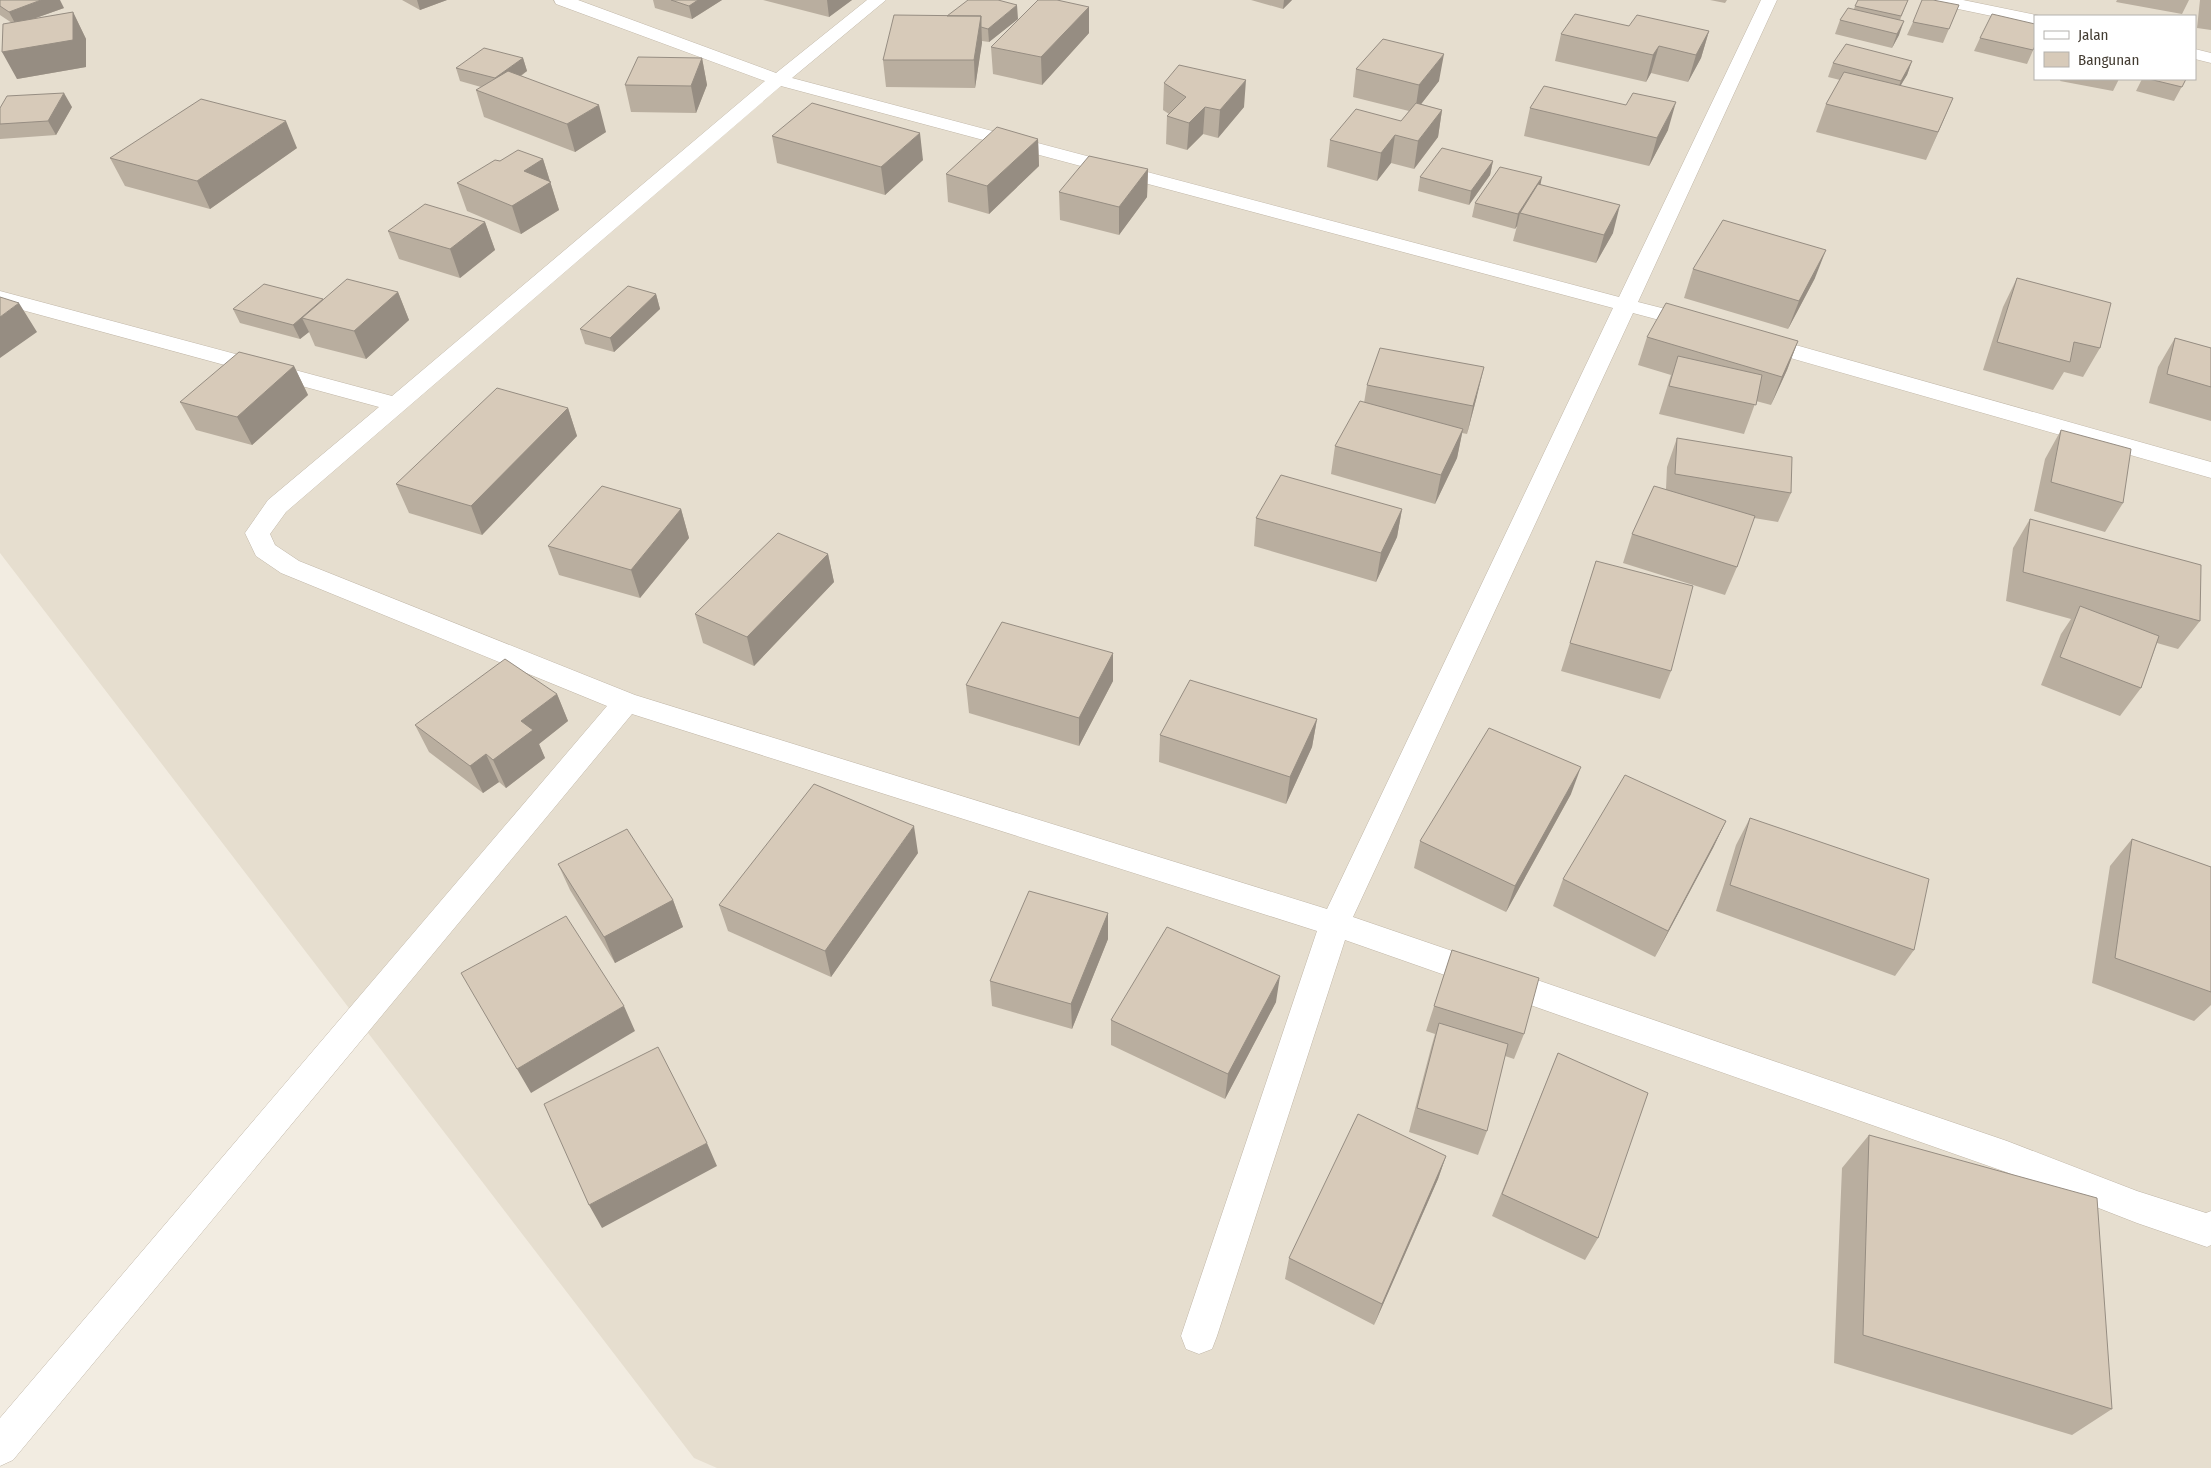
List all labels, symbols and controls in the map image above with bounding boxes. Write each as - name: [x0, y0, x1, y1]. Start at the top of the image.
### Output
- legend: [2034, 15, 2196, 80]
- text: Jalan: [2078, 26, 2108, 44]
- text: Bangunan: [2078, 51, 2139, 69]

